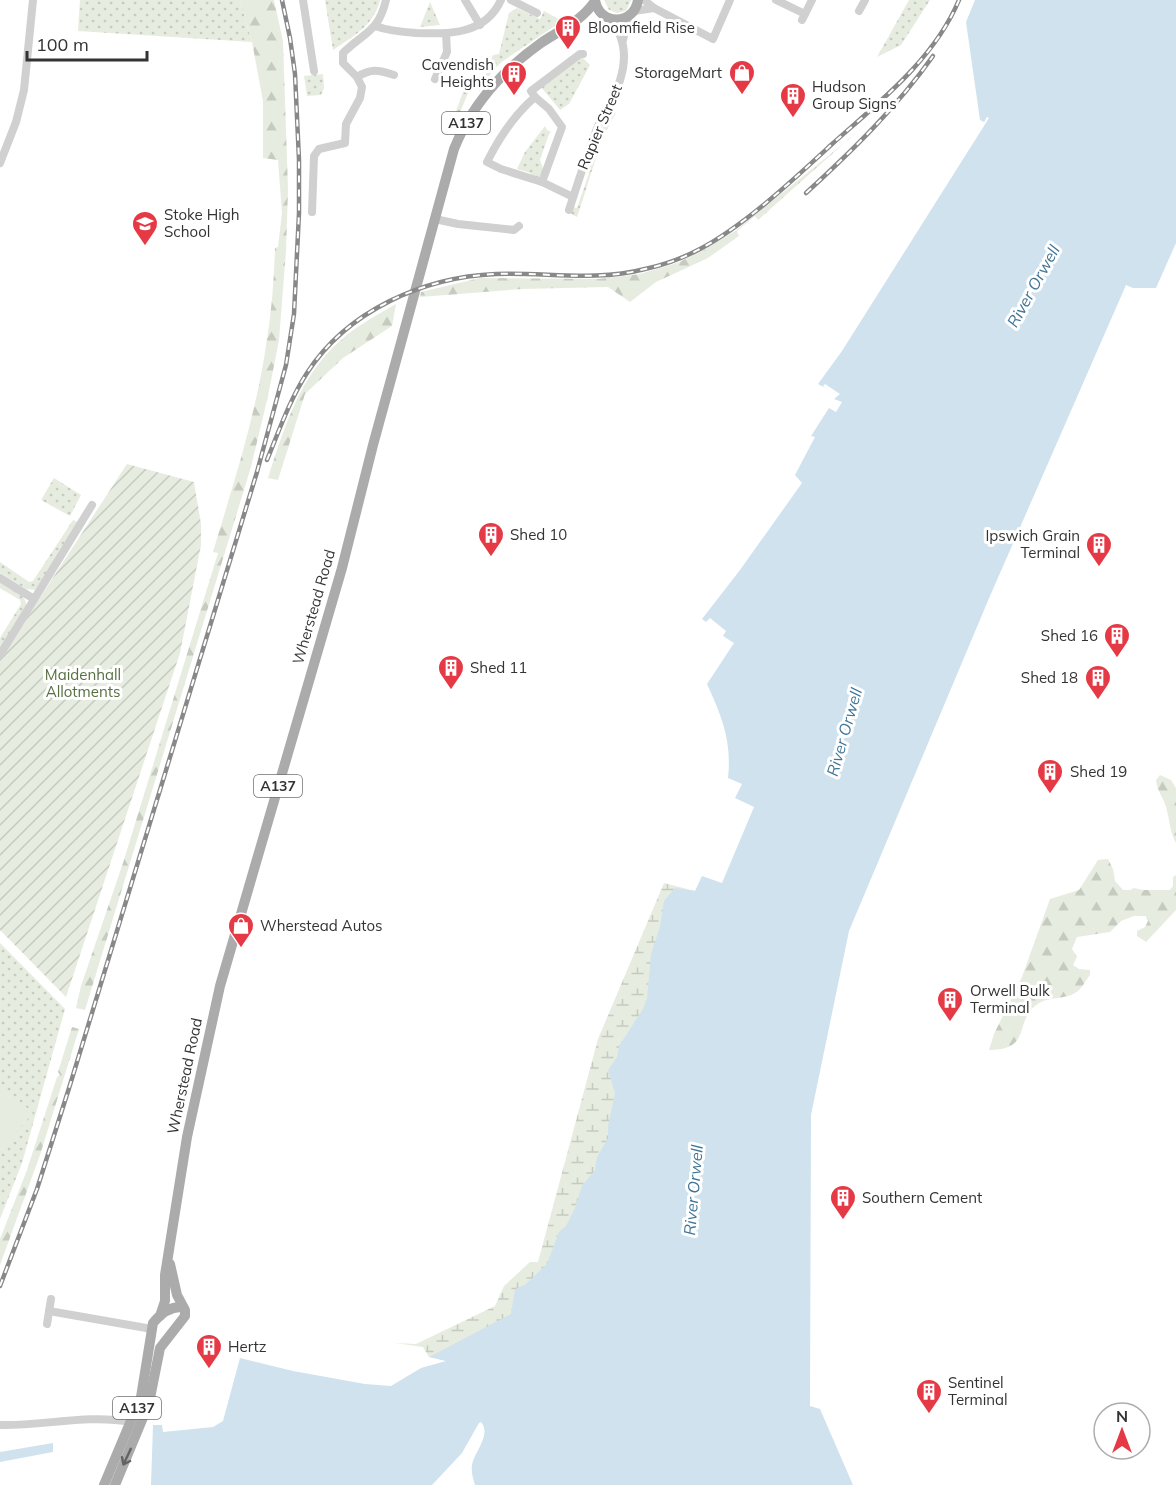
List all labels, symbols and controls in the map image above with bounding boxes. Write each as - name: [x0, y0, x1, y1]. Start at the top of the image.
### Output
- building icon: Bloomfield Rise: [553, 13, 583, 51]
- place label: Bloomfield Rise: [588, 18, 695, 37]
- scale bar: [27, 24, 147, 62]
- text: 100 m: [36, 33, 89, 56]
- place label: Cavendish Heights: [421, 55, 494, 91]
- shop icon: StorageMart: [727, 58, 757, 96]
- building icon: Cavendish Heights: [499, 59, 529, 97]
- place label: StorageMart: [634, 63, 722, 82]
- place label: Hudson Group Signs: [812, 77, 897, 113]
- street label: Rapier Street: [573, 81, 626, 172]
- building icon: Hudson Group Signs: [778, 81, 808, 119]
- road number: A137: [442, 112, 490, 134]
- place label: Stoke High School: [164, 205, 240, 241]
- school or university icon: Stoke High School: [130, 209, 160, 247]
- water label: River Orwell: [1002, 241, 1064, 331]
- building icon: Shed 10: [476, 520, 506, 558]
- place label: Shed 10: [510, 525, 567, 544]
- place label: Ipswich Grain Terminal: [985, 526, 1080, 562]
- building icon: Ipswich Grain Terminal: [1084, 530, 1114, 568]
- street label: Wherstead Road: [288, 547, 339, 666]
- building icon: Shed 16: [1102, 621, 1132, 659]
- place label: Shed 16: [1041, 626, 1098, 645]
- building icon: Shed 11: [436, 653, 466, 691]
- place label: Shed 11: [470, 658, 527, 677]
- building icon: Shed 18: [1083, 663, 1113, 701]
- park label: Maidenhall Allotments: [45, 665, 121, 701]
- place label: Shed 18: [1021, 668, 1078, 687]
- water label: River Orwell: [822, 685, 866, 778]
- building icon: Shed 19: [1035, 757, 1065, 795]
- place label: Shed 19: [1070, 762, 1127, 781]
- road number: A137: [254, 775, 302, 797]
- shop icon: Wherstead Autos: [226, 911, 256, 949]
- place label: Wherstead Autos: [260, 916, 382, 935]
- place label: Orwell Bulk Terminal: [970, 981, 1050, 1017]
- building icon: Orwell Bulk Terminal: [935, 985, 965, 1023]
- street label: Wherstead Road: [163, 1016, 206, 1136]
- water label: River Orwell: [679, 1144, 707, 1236]
- building icon: Southern Cement: [828, 1183, 858, 1221]
- place label: Southern Cement: [862, 1188, 982, 1207]
- building icon: Hertz: [194, 1332, 224, 1370]
- place label: Hertz: [228, 1337, 267, 1356]
- place label: Sentinel Terminal: [948, 1373, 1008, 1409]
- building icon: Sentinel Terminal: [914, 1377, 944, 1415]
- road number: A137: [113, 1397, 161, 1419]
- north arrow: [1092, 1401, 1152, 1461]
- text: N: [1116, 1406, 1128, 1426]
- one-way arrow: [120, 1447, 132, 1465]

